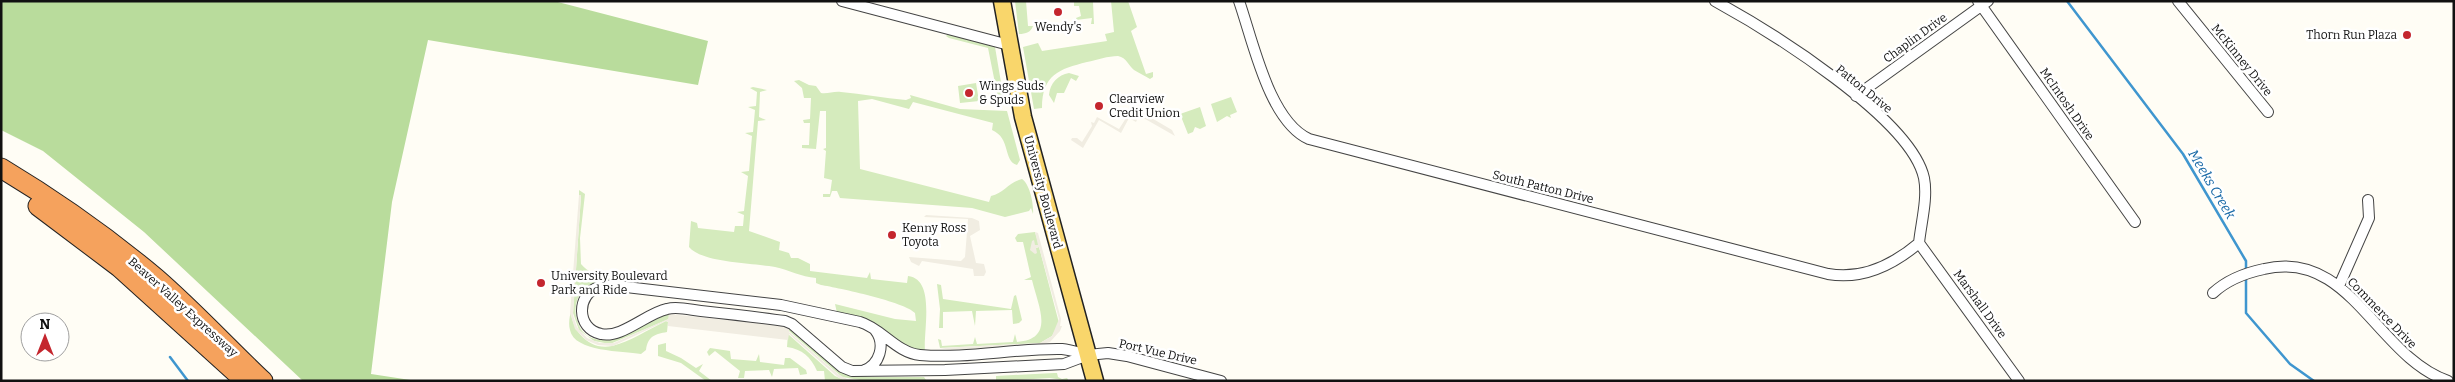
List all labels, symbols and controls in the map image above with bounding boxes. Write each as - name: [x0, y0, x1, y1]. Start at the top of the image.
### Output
- marker: Wendy's: [1052, 6, 1064, 18]
- street label: Chaplin Drive: [1880, 10, 1950, 66]
- place label: Wendy's: [1035, 20, 1082, 34]
- street label: McKinney Drive: [2209, 21, 2275, 99]
- place label: Thorn Run Plaza: [2306, 28, 2397, 42]
- marker: Thorn Run Plaza: [2401, 29, 2413, 41]
- street label: Patton Drive: [1833, 62, 1895, 116]
- street label: McIntosh Drive: [2037, 65, 2097, 143]
- place label: Wings Suds & Spuds: [979, 79, 1044, 107]
- marker: Wings Suds & Spuds: [963, 87, 975, 99]
- place label: Clearview Credit Union: [1109, 92, 1180, 120]
- marker: Clearview Credit Union: [1093, 100, 1105, 112]
- street label: University Boulevard: [1021, 134, 1065, 250]
- water label: Meeks Creek: [2184, 146, 2239, 222]
- street label: South Patton Drive: [1491, 168, 1595, 206]
- place label: Kenny Ross Toyota: [902, 221, 966, 249]
- marker: Kenny Ross Toyota: [886, 229, 898, 241]
- street label: Beaver Valley Expressway: [126, 254, 241, 360]
- street label: Marshall Drive: [1951, 267, 2009, 341]
- place label: University Boulevard Park and Ride: [551, 269, 668, 297]
- street label: Commerce Drive: [2345, 275, 2419, 351]
- marker: University Boulevard Park and Ride: [535, 277, 547, 289]
- north arrow: [20, 312, 70, 362]
- text: N: [40, 316, 51, 333]
- street label: Port Vue Drive: [1118, 336, 1198, 368]

